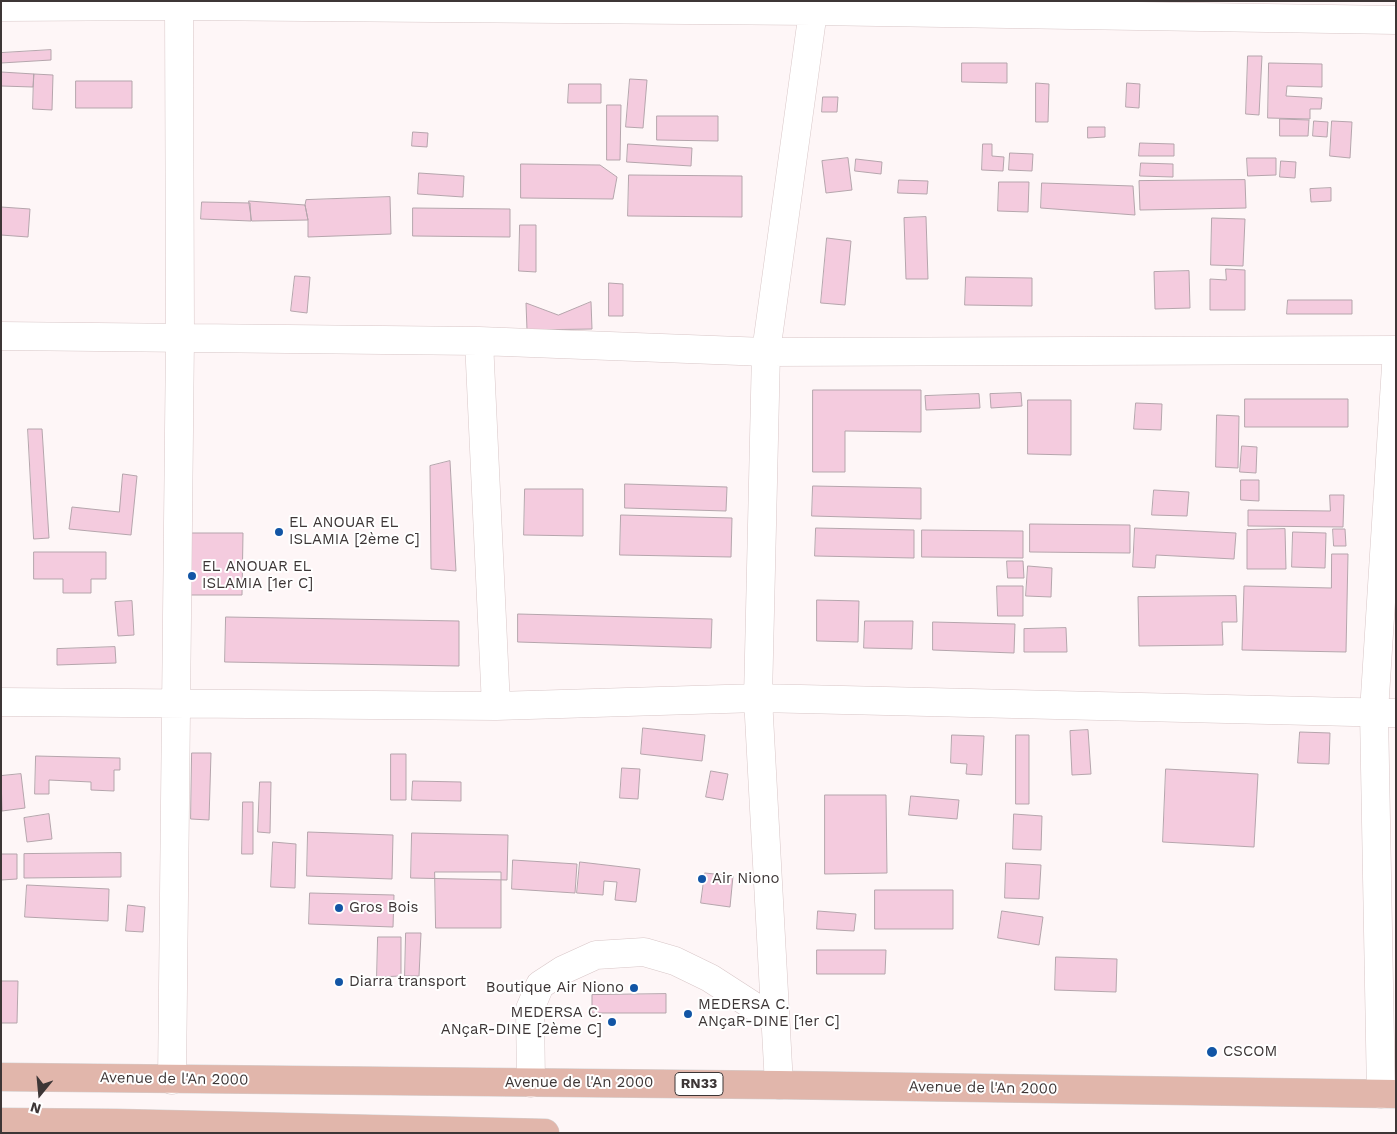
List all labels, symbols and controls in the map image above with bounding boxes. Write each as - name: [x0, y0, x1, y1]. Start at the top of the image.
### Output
- place label: EL ANOUAR EL ISLAMIA [2ème C]: [289, 514, 420, 549]
- marker: EL ANOUAR EL ISLAMIA [2ème C]: [273, 526, 285, 538]
- place label: EL ANOUAR EL ISLAMIA [1er C]: [202, 558, 313, 593]
- marker: EL ANOUAR EL ISLAMIA [1er C]: [186, 570, 198, 582]
- place label: Air Niono: [712, 870, 779, 888]
- marker: Air Niono: [696, 873, 708, 885]
- place label: Gros Bois: [349, 899, 418, 917]
- marker: Gros Bois: [333, 902, 345, 914]
- place label: Diarra transport: [349, 973, 466, 991]
- marker: Diarra transport: [333, 976, 345, 988]
- place label: Boutique Air Niono: [486, 979, 624, 997]
- marker: Boutique Air Niono: [628, 982, 640, 994]
- place label: MEDERSA C. ANçaR-DINE [1er C]: [698, 996, 840, 1031]
- place label: MEDERSA C. ANçaR-DINE [2ème C]: [441, 1004, 602, 1039]
- marker: MEDERSA C. ANçaR-DINE [1er C]: [682, 1008, 694, 1020]
- marker: MEDERSA C. ANçaR-DINE [2ème C]: [606, 1016, 618, 1028]
- place label: CSCOM: [1223, 1043, 1277, 1061]
- marker: CSCOM: [1205, 1045, 1219, 1059]
- north arrow: [15, 1069, 65, 1119]
- street label: Avenue de l'An 2000: [100, 1069, 248, 1089]
- road number: RN33: [675, 1072, 723, 1096]
- street label: Avenue de l'An 2000: [505, 1074, 653, 1092]
- street label: Avenue de l'An 2000: [909, 1078, 1057, 1098]
- text: N: [28, 1099, 43, 1118]

